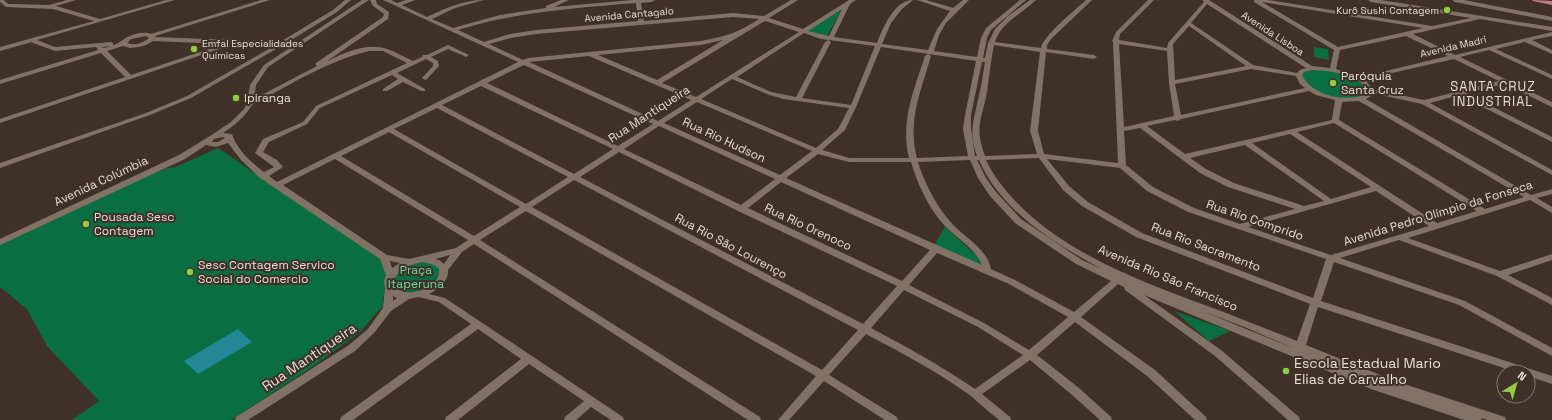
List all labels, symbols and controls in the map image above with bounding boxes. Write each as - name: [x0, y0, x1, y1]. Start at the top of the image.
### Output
- street label: Avenida Cantagalo: [584, 4, 674, 25]
- place label: Kurô Sushi Contagem: [1336, 4, 1439, 17]
- marker: Kurô Sushi Contagem: [1442, 5, 1452, 15]
- street label: Avenida Lisboa: [1239, 8, 1307, 59]
- street label: Avenida Madri: [1419, 33, 1487, 60]
- place label: Emfal Especialidades Químicas: [202, 37, 303, 62]
- marker: Emfal Especialidades Químicas: [189, 44, 199, 54]
- place label: Paróquia Santa Cruz: [1341, 68, 1404, 98]
- marker: Paróquia Santa Cruz: [1328, 78, 1338, 88]
- district label: SANTA CRUZ INDUSTRIAL: [1450, 78, 1536, 110]
- street label: Rua Mantiqueira: [605, 82, 693, 146]
- place label: Ipiranga: [244, 90, 291, 106]
- marker: Ipiranga: [231, 93, 241, 103]
- street label: Rua Rio Hudson: [680, 114, 768, 166]
- street label: Avenida Colúmbia: [51, 152, 151, 210]
- street label: Avenida Pedro Olímpio da Fonseca: [1341, 177, 1535, 249]
- street label: Rua Rio Comprido: [1204, 196, 1306, 244]
- street label: Rua Rio Orenoco: [762, 200, 854, 254]
- place label: Pousada Sesc Contagem: [94, 209, 174, 239]
- street label: Rua Rio São Lourenço: [672, 210, 790, 282]
- marker: Pousada Sesc Contagem: [81, 219, 91, 229]
- street label: Rua Rio Sacramento: [1149, 219, 1263, 275]
- street label: Avenida Rio São Francisco: [1096, 241, 1240, 315]
- place label: Sesc Contagem Servico Social do Comercio: [198, 257, 335, 287]
- park label: Praça Itaperuna: [388, 262, 444, 292]
- marker: Sesc Contagem Servico Social do Comercio: [185, 267, 195, 277]
- street label: Rua Mantiqueira: [258, 319, 360, 395]
- place label: Escola Estadual Mario Elias de Carvalho: [1294, 354, 1441, 388]
- north arrow: [1496, 364, 1536, 404]
- marker: Escola Estadual Mario Elias de Carvalho: [1281, 366, 1291, 376]
- text: N: [1515, 368, 1529, 384]

